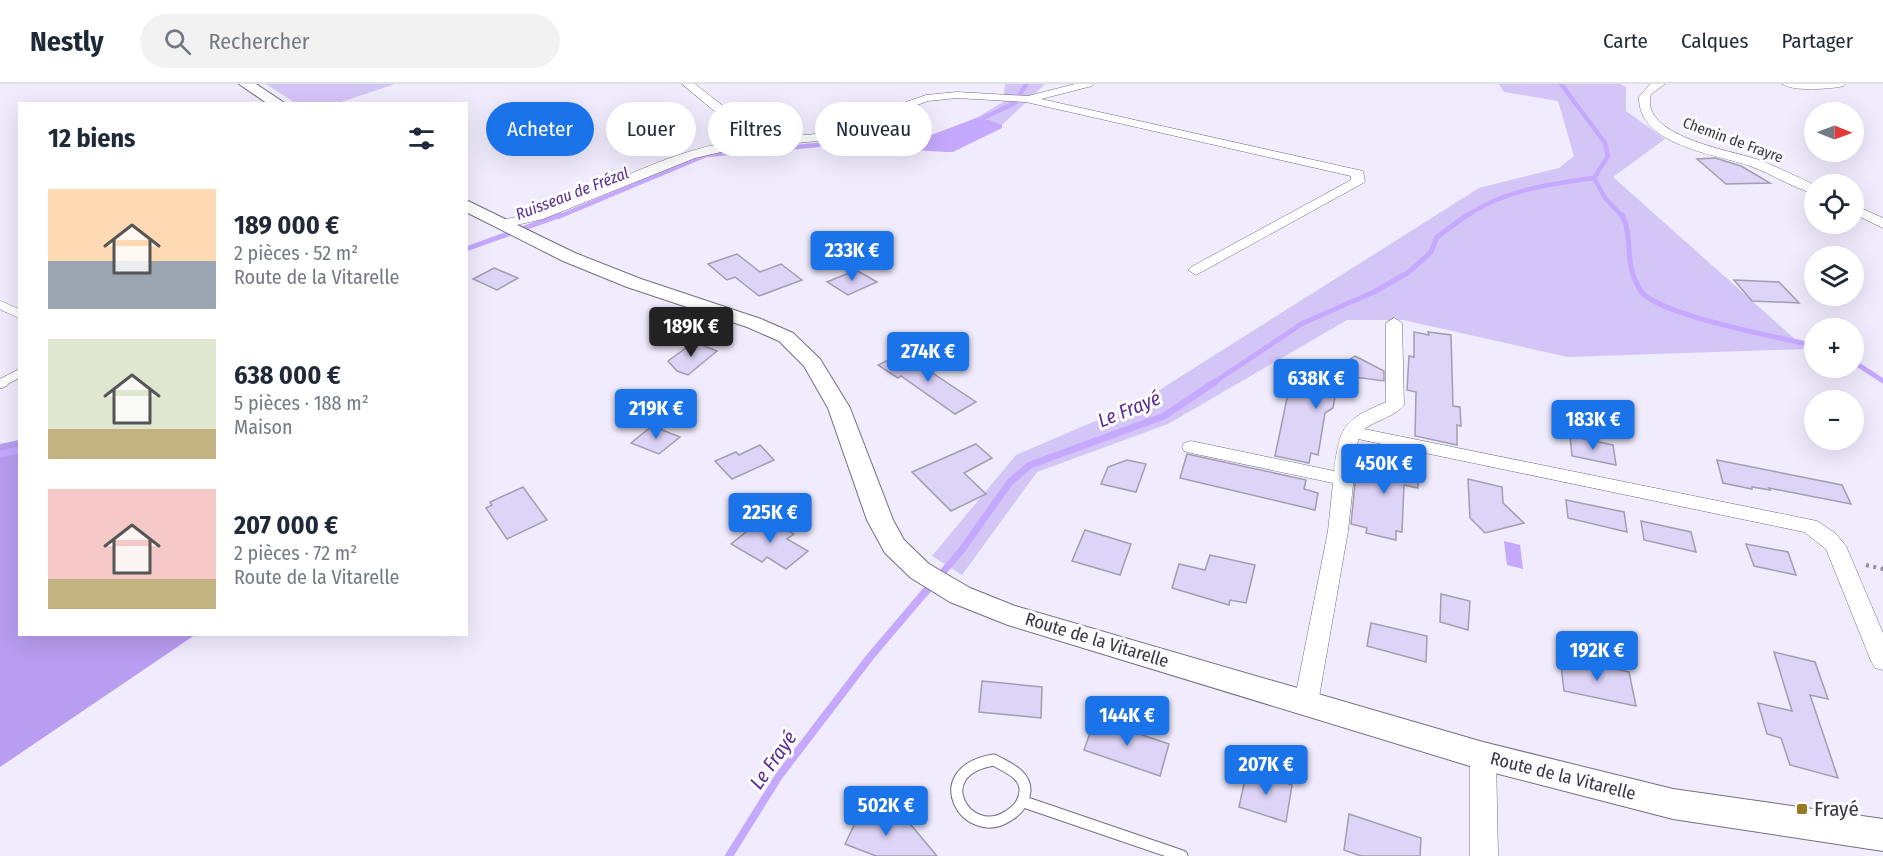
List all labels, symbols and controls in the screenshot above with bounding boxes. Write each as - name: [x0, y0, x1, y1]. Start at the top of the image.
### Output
- search box: [140, 14, 560, 68]
- text: Nestly: [30, 25, 104, 58]
- icon: search: [161, 25, 194, 58]
- text: Rechercher: [209, 28, 310, 55]
- text: Carte: [1603, 28, 1648, 54]
- text: Calques: [1681, 28, 1748, 54]
- text: Partager: [1781, 28, 1853, 54]
- chip: Acheter: [486, 102, 594, 156]
- chip: Louer: [606, 102, 696, 156]
- chip: Filtres: [708, 102, 803, 156]
- chip: Nouveau: [815, 102, 932, 156]
- north arrow: [1804, 102, 1864, 162]
- map controls: [1804, 102, 1864, 450]
- street label: Chemin de Frayre: [1680, 114, 1786, 166]
- icon: filters: [405, 122, 438, 155]
- text: 12 biens: [48, 123, 136, 154]
- water label: Ruisseau de Frézal: [513, 163, 631, 224]
- button: locate: [1804, 174, 1864, 234]
- text: 189 000 €: [234, 210, 339, 241]
- icon: home: [96, 213, 168, 285]
- pin: 233K €: [803, 231, 901, 282]
- text: 233K €: [825, 238, 879, 262]
- text: 2 pièces · 52 m²: [234, 241, 358, 265]
- button: layers: [1804, 246, 1864, 306]
- text: Route de la Vitarelle: [234, 265, 399, 289]
- pin: 189K €: [642, 307, 740, 358]
- text: 189K €: [663, 314, 719, 338]
- button: +: [1804, 318, 1864, 378]
- pin: 274K €: [879, 332, 977, 383]
- text: 274K €: [901, 339, 955, 363]
- pin: 638K €: [1267, 359, 1365, 410]
- text: 638 000 €: [234, 360, 341, 391]
- icon: home: [96, 363, 168, 435]
- text: 638K €: [1288, 366, 1344, 390]
- water label: Le Frayé: [1094, 385, 1164, 432]
- pin: 219K €: [607, 389, 705, 440]
- button: −: [1804, 390, 1864, 450]
- text: 5 pièces · 188 m²: [234, 391, 369, 415]
- text: 219K €: [629, 396, 683, 420]
- pin: 183K €: [1544, 400, 1642, 451]
- text: 183K €: [1566, 407, 1620, 431]
- text: Maison: [234, 415, 293, 439]
- pin: 450K €: [1335, 444, 1433, 495]
- text: 450K €: [1355, 451, 1413, 475]
- pin: 225K €: [721, 493, 819, 544]
- text: 225K €: [743, 500, 797, 524]
- text: 207 000 €: [234, 510, 338, 541]
- icon: home: [96, 513, 168, 585]
- text: 2 pièces · 72 m²: [234, 541, 357, 565]
- text: Route de la Vitarelle: [234, 565, 399, 589]
- street label: Route de la Vitarelle: [1023, 608, 1172, 672]
- pin: 192K €: [1548, 631, 1646, 682]
- text: 192K €: [1570, 638, 1624, 662]
- pin: 144K €: [1078, 696, 1176, 747]
- text: 144K €: [1099, 703, 1155, 727]
- water label: Le Frayé: [744, 726, 802, 794]
- pin: 207K €: [1217, 745, 1315, 796]
- street label: Route de la Vitarelle: [1488, 747, 1638, 805]
- text: 207K €: [1239, 752, 1293, 776]
- pin: 502K €: [837, 786, 935, 837]
- text: 502K €: [858, 793, 914, 817]
- place label: Frayé: [1814, 796, 1859, 822]
- marker: Frayé: [1795, 802, 1809, 816]

